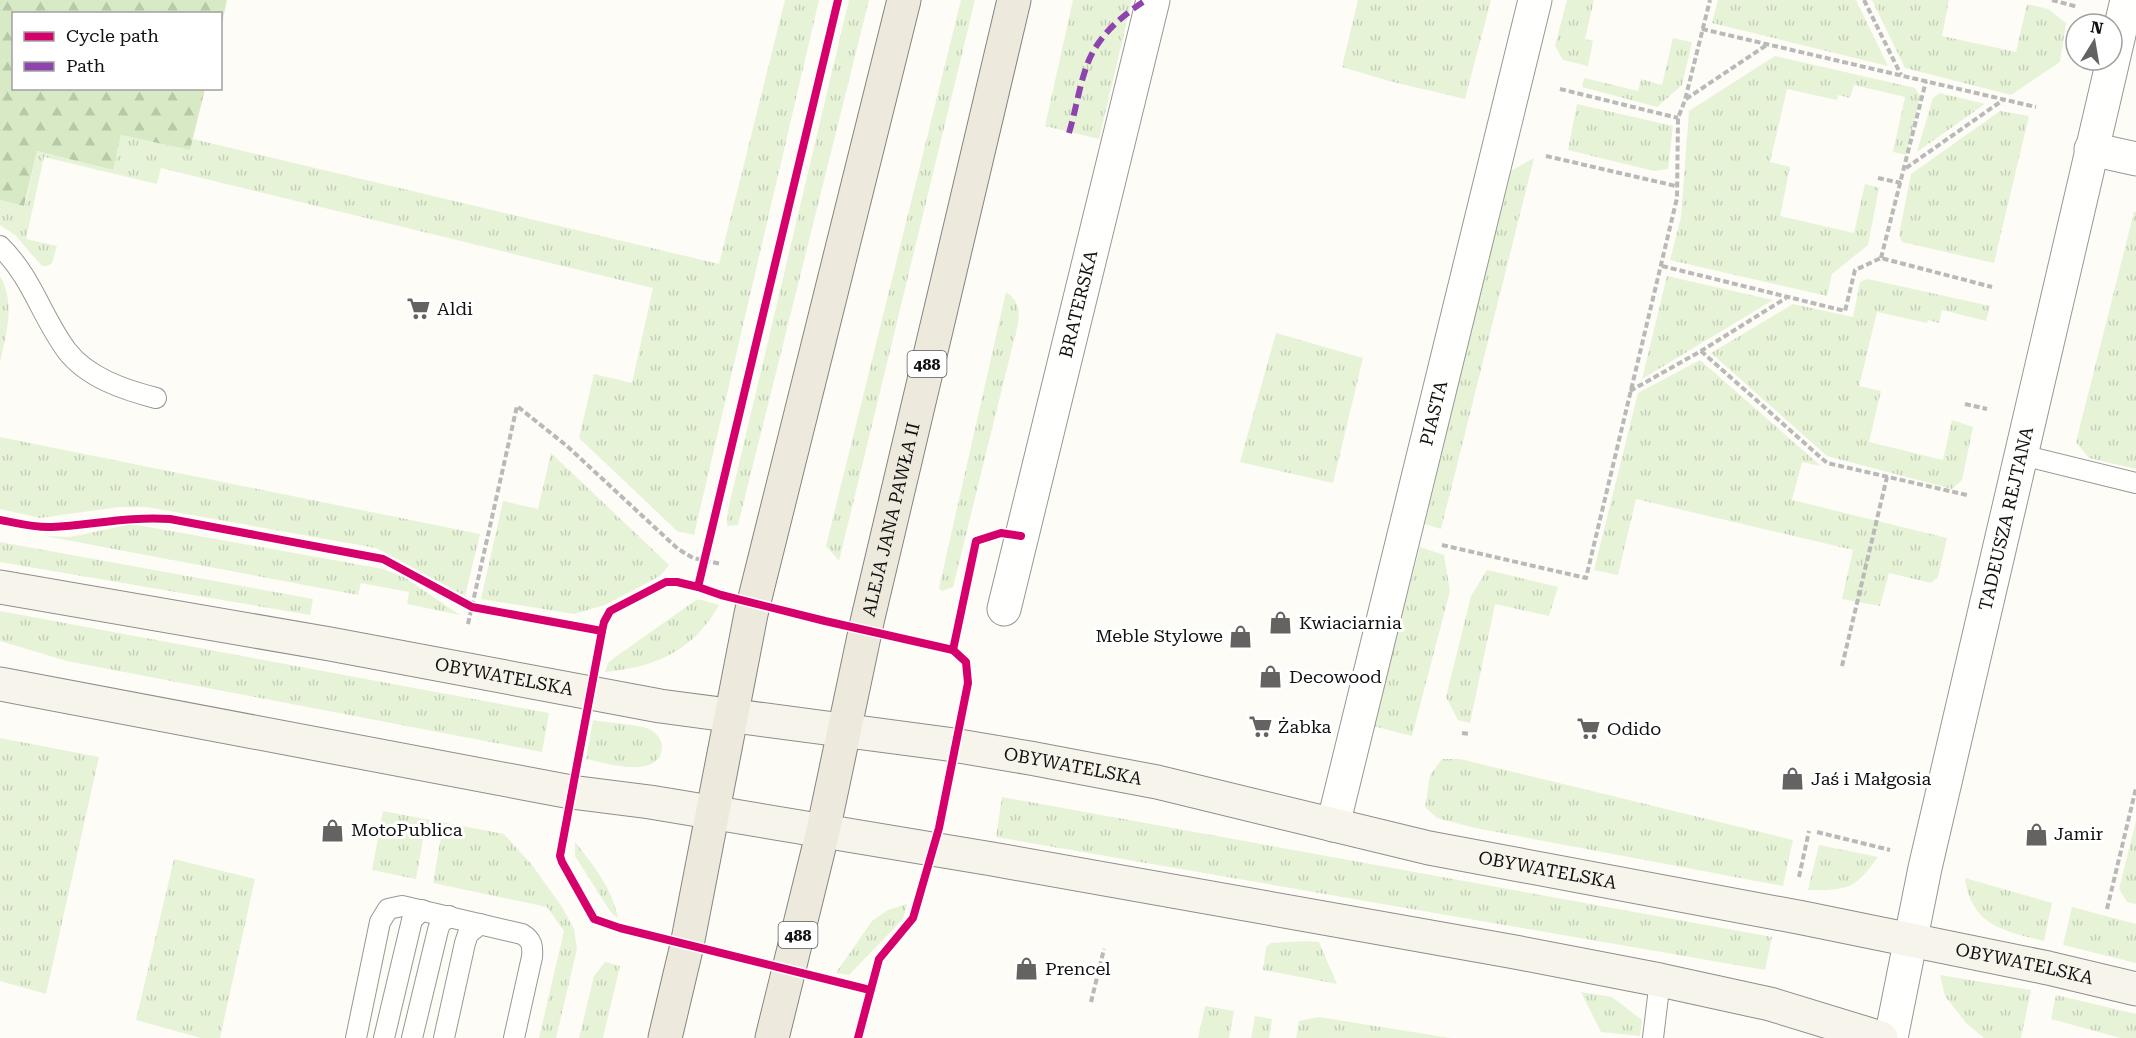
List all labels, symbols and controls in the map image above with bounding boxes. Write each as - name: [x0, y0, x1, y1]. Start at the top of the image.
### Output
- legend: [12, 12, 222, 90]
- north arrow: [2064, 12, 2124, 72]
- text: N: [2089, 17, 2105, 38]
- text: Cycle path: [66, 25, 159, 46]
- text: Path: [66, 55, 105, 76]
- street label: BRATERSKA: [1055, 248, 1102, 360]
- supermarket icon: Aldi: [406, 296, 432, 322]
- place label: Aldi: [437, 298, 473, 319]
- road number: 488: [908, 351, 946, 377]
- street label: PIASTA: [1415, 378, 1452, 448]
- street label: ALEJA JANA PAWŁA II: [858, 420, 924, 619]
- street label: TADEUSZA REJTANA: [1974, 424, 2037, 613]
- shop icon: Kwiaciarnia: [1268, 610, 1294, 636]
- place label: Kwiaciarnia: [1299, 612, 1402, 633]
- shop icon: Meble Stylowe: [1228, 623, 1254, 649]
- place label: Meble Stylowe: [1095, 625, 1223, 646]
- street label: OBYWATELSKA: [433, 653, 575, 700]
- shop icon: Decowood: [1258, 664, 1284, 690]
- place label: Decowood: [1289, 666, 1382, 687]
- supermarket icon: Żabka: [1247, 714, 1273, 740]
- place label: Żabka: [1278, 716, 1332, 737]
- supermarket icon: Odido: [1576, 716, 1602, 742]
- place label: Odido: [1607, 718, 1661, 739]
- street label: OBYWATELSKA: [1002, 743, 1144, 789]
- shop icon: Jaś i Małgosia: [1780, 766, 1806, 792]
- place label: Jaś i Małgosia: [1811, 768, 1931, 789]
- shop icon: MotoPublica: [320, 817, 346, 843]
- place label: MotoPublica: [351, 819, 463, 840]
- shop icon: Jamir: [2023, 821, 2049, 847]
- place label: Jamir: [2054, 823, 2103, 844]
- street label: OBYWATELSKA: [1477, 846, 1619, 893]
- road number: 488: [778, 922, 818, 948]
- street label: OBYWATELSKA: [1954, 938, 2096, 989]
- shop icon: Prencel: [1014, 956, 1040, 982]
- place label: Prencel: [1045, 958, 1111, 979]

